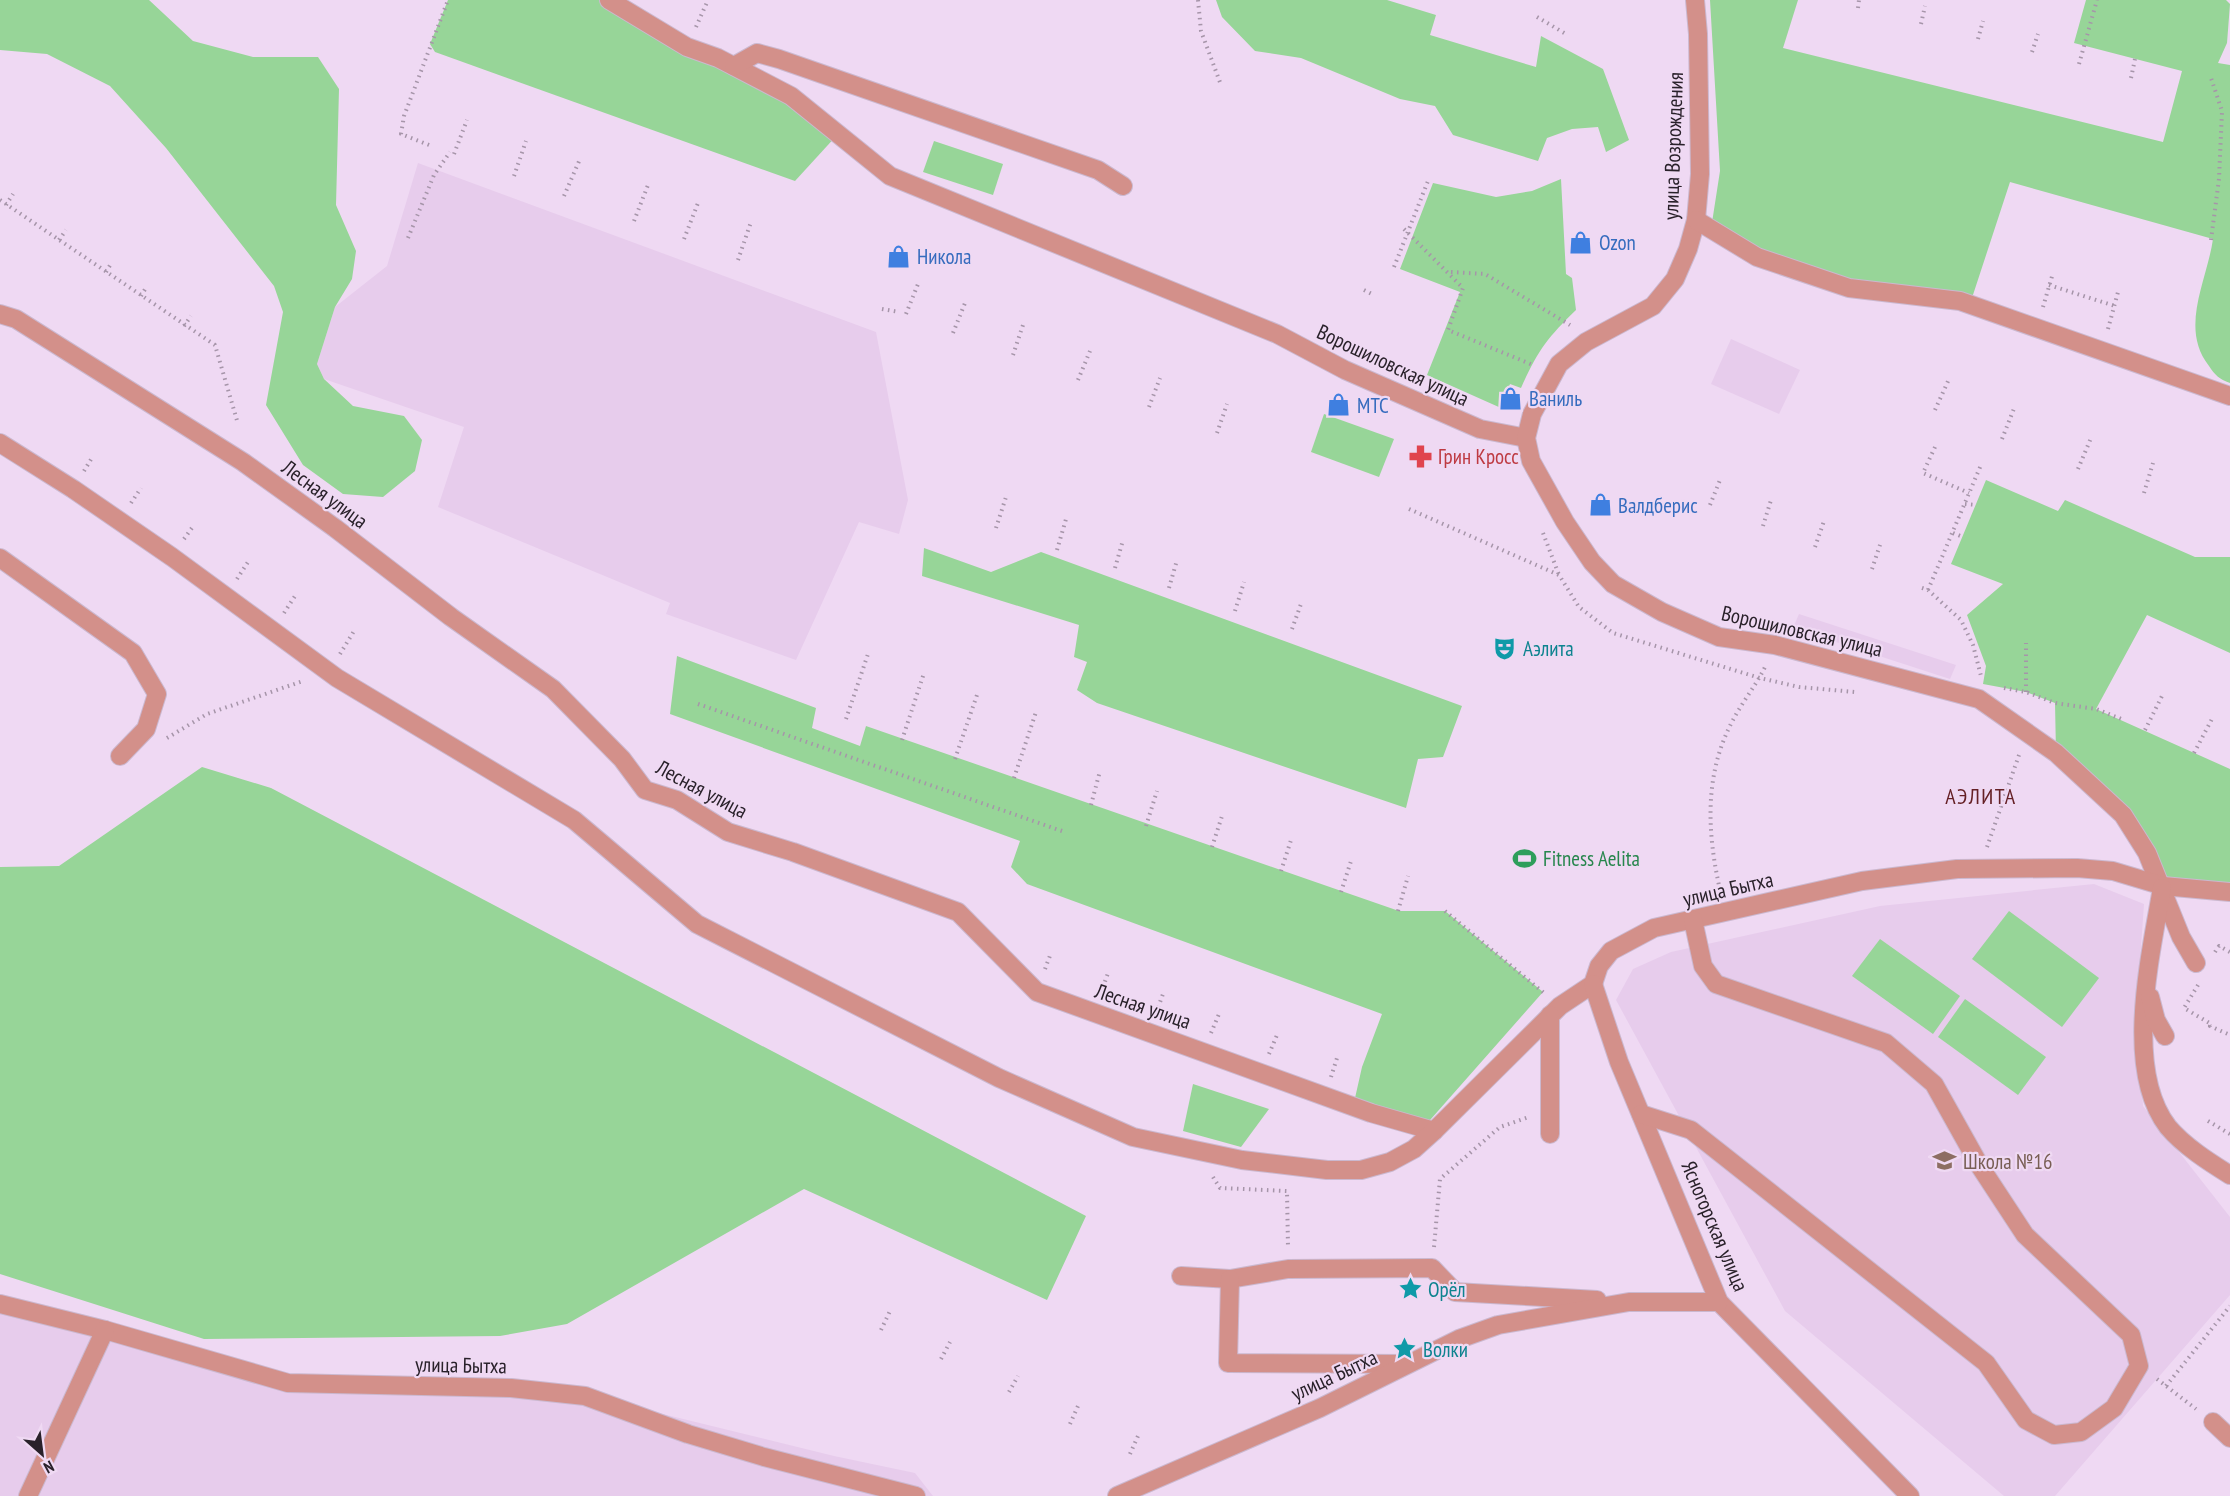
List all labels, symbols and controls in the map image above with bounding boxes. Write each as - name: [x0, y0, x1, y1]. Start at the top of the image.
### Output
- street label: улица Возрождения: [1657, 72, 1689, 220]
- shop icon: Ozon: [1568, 229, 1594, 255]
- place label: Ozon: [1599, 229, 1636, 256]
- shop icon: Никола: [886, 243, 912, 269]
- place label: Никола: [917, 243, 971, 270]
- street label: Ворошиловская улица: [1313, 318, 1473, 412]
- shop icon: Ваниль: [1498, 385, 1524, 411]
- place label: Ваниль: [1529, 385, 1582, 412]
- shop icon: МТС: [1326, 392, 1352, 418]
- place label: МТС: [1357, 392, 1389, 419]
- pharmacy icon: Грин Кросс: [1407, 443, 1433, 469]
- place label: Грин Кросс: [1438, 443, 1519, 470]
- street label: Лесная улица: [276, 453, 373, 534]
- shop icon: Валдберис: [1587, 492, 1613, 518]
- place label: Валдберис: [1618, 492, 1698, 519]
- street label: Ворошиловская улица: [1719, 599, 1885, 663]
- theatre icon: Аэлита: [1492, 635, 1518, 661]
- place label: Аэлита: [1523, 635, 1574, 662]
- street label: Лесная улица: [651, 753, 752, 824]
- district label: АЭЛИТА: [1945, 782, 2017, 810]
- sports icon: Fitness Aelita: [1512, 845, 1538, 871]
- place label: Fitness Aelita: [1543, 845, 1640, 872]
- street label: улица Бытха: [1680, 866, 1776, 912]
- street label: Лесная улица: [1091, 977, 1194, 1035]
- school or university icon: Школа №16: [1932, 1148, 1958, 1174]
- place label: Школа №16: [1963, 1148, 2052, 1175]
- street label: Ясногорская улица: [1675, 1157, 1755, 1295]
- place icon: Орёл: [1397, 1276, 1423, 1302]
- place label: Орёл: [1428, 1276, 1466, 1303]
- place icon: Волки: [1392, 1336, 1418, 1362]
- place label: Волки: [1423, 1336, 1468, 1363]
- street label: улица Бытха: [1287, 1343, 1381, 1407]
- street label: улица Бытха: [415, 1351, 507, 1379]
- north arrow: [12, 1424, 72, 1484]
- text: N: [41, 1456, 58, 1478]

